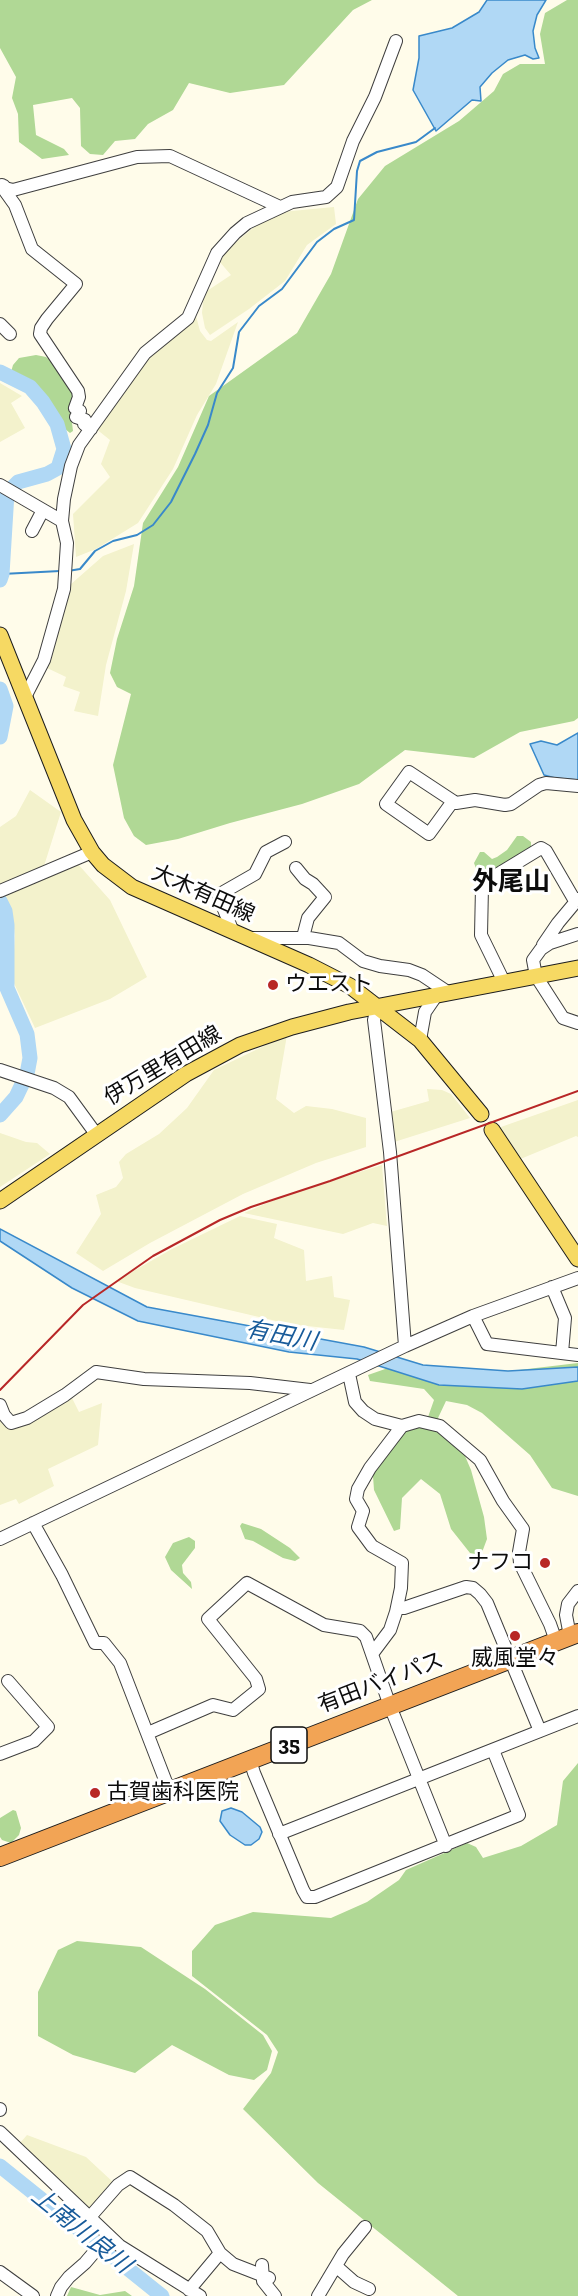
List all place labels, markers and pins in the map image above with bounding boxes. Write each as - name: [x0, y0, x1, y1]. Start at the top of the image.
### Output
- place label: ウエスト: [285, 972, 373, 998]
- marker: ウエスト: [266, 978, 280, 992]
- place label: ナフコ: [467, 1550, 533, 1576]
- marker: ナフコ: [538, 1556, 552, 1570]
- marker: 威風堂々: [508, 1629, 522, 1643]
- place label: 威風堂々: [471, 1646, 559, 1672]
- place label: 古賀歯科医院: [107, 1780, 239, 1806]
- marker: 古賀歯科医院: [88, 1786, 102, 1800]

